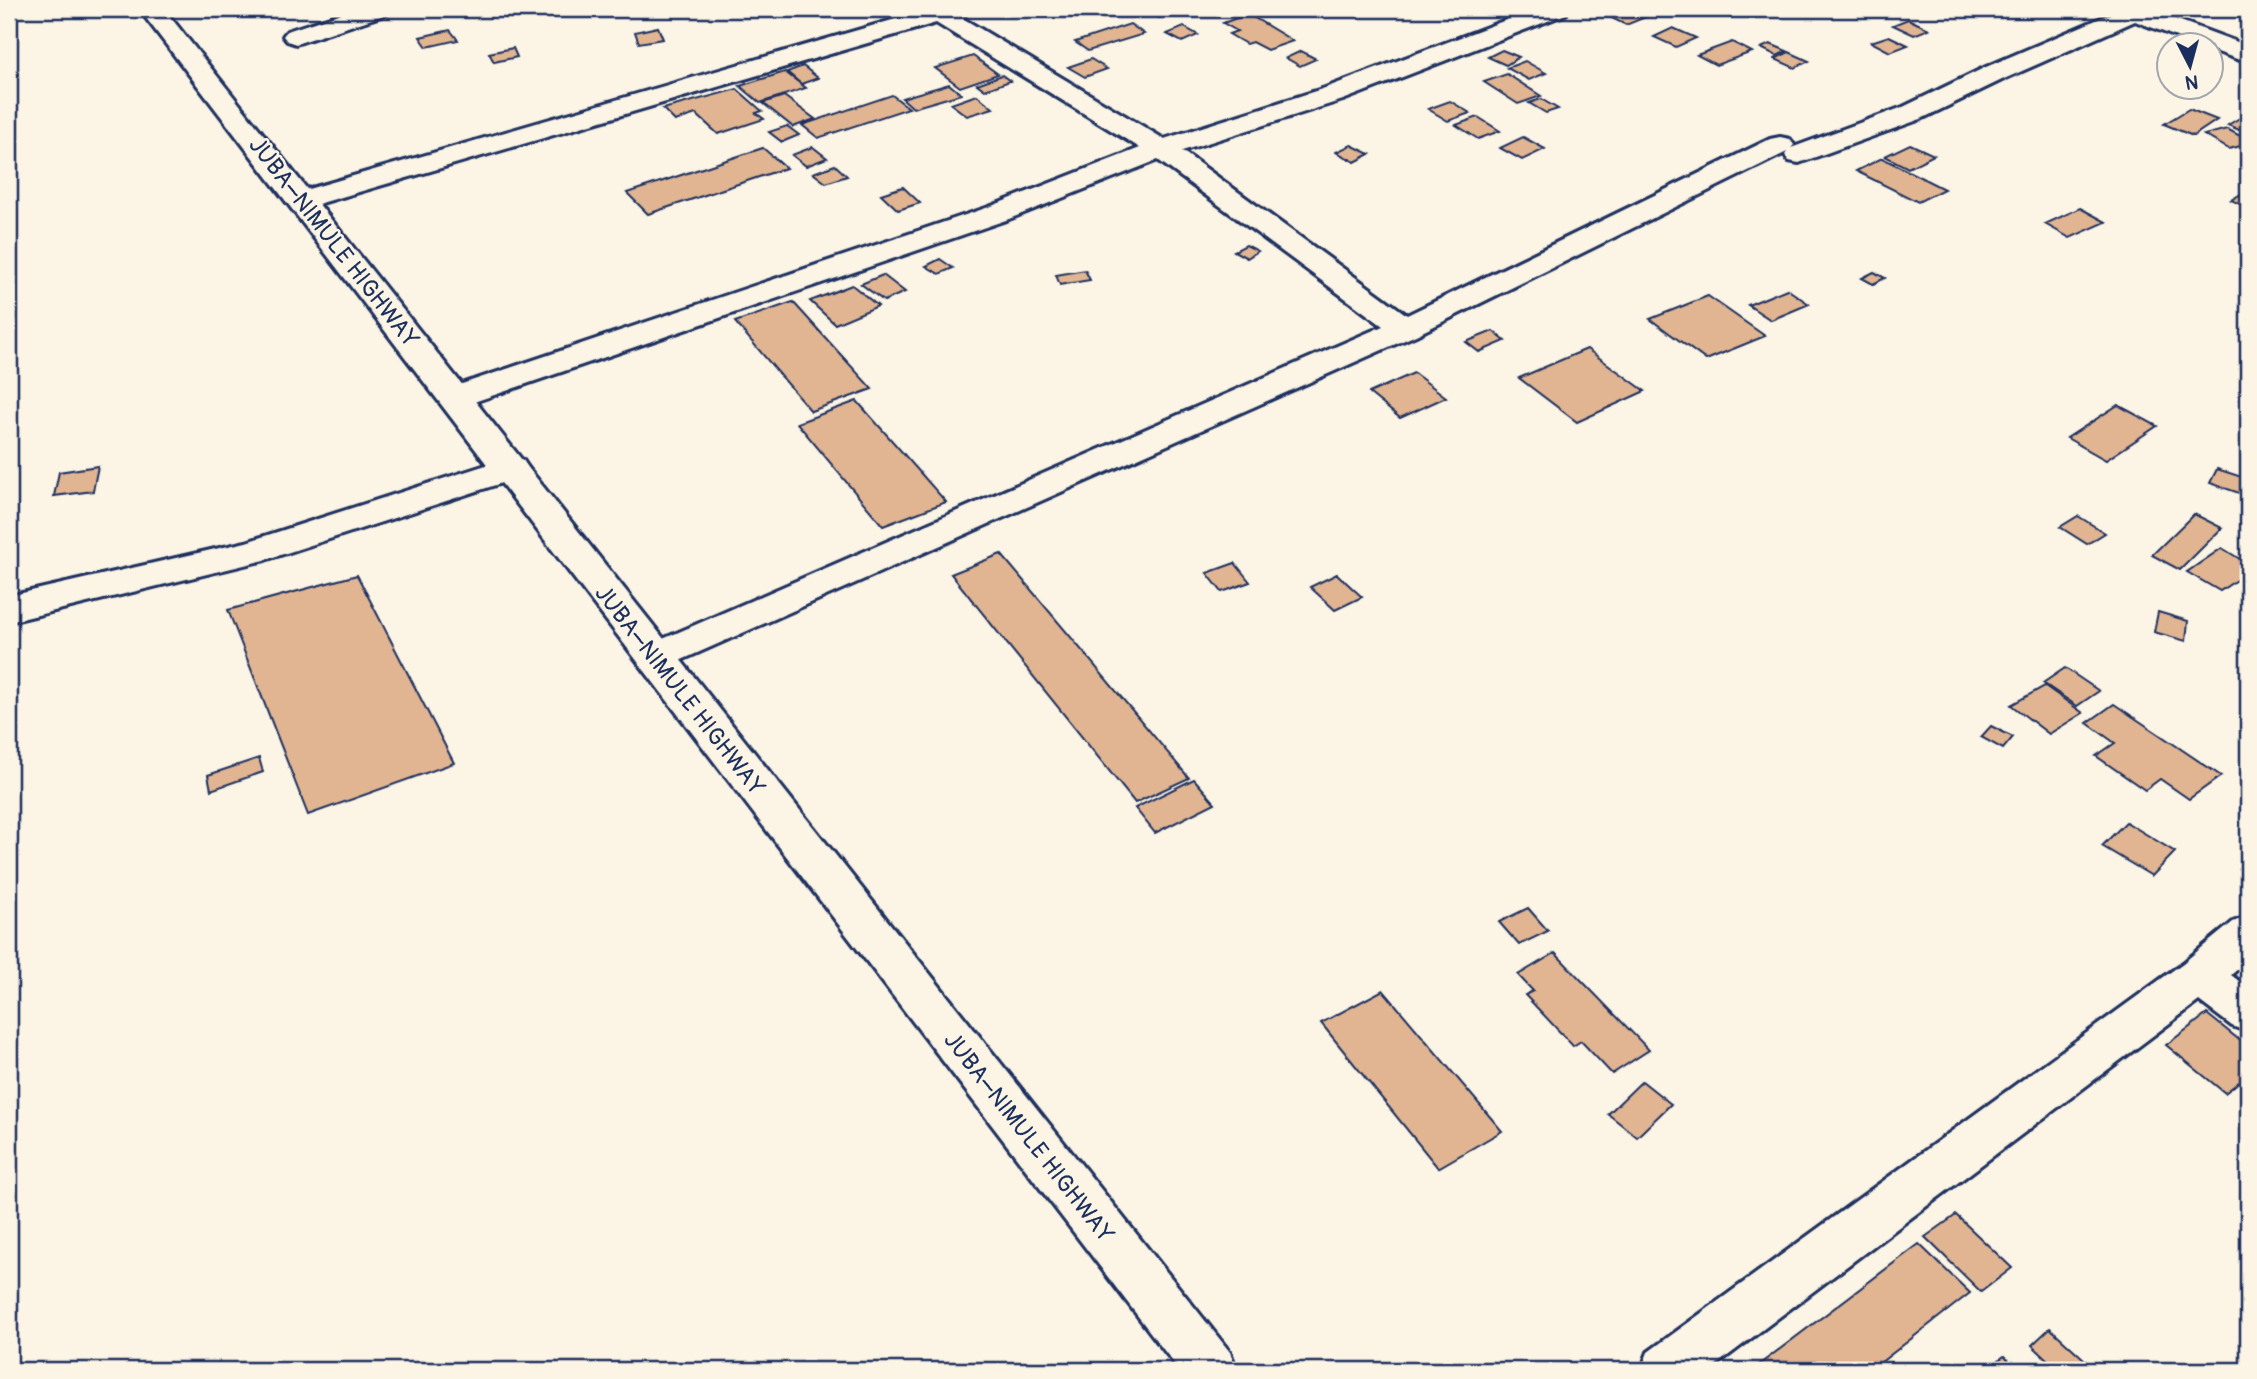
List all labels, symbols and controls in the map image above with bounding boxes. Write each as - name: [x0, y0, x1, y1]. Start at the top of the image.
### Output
- north arrow: [2156, 32, 2226, 102]
- text: N: [2184, 69, 2199, 95]
- street label: JUBA–NIMULE HIGHWAY: [242, 131, 425, 353]
- street label: JUBA–NIMULE HIGHWAY: [588, 579, 771, 801]
- street label: JUBA–NIMULE HIGHWAY: [937, 1026, 1120, 1248]

